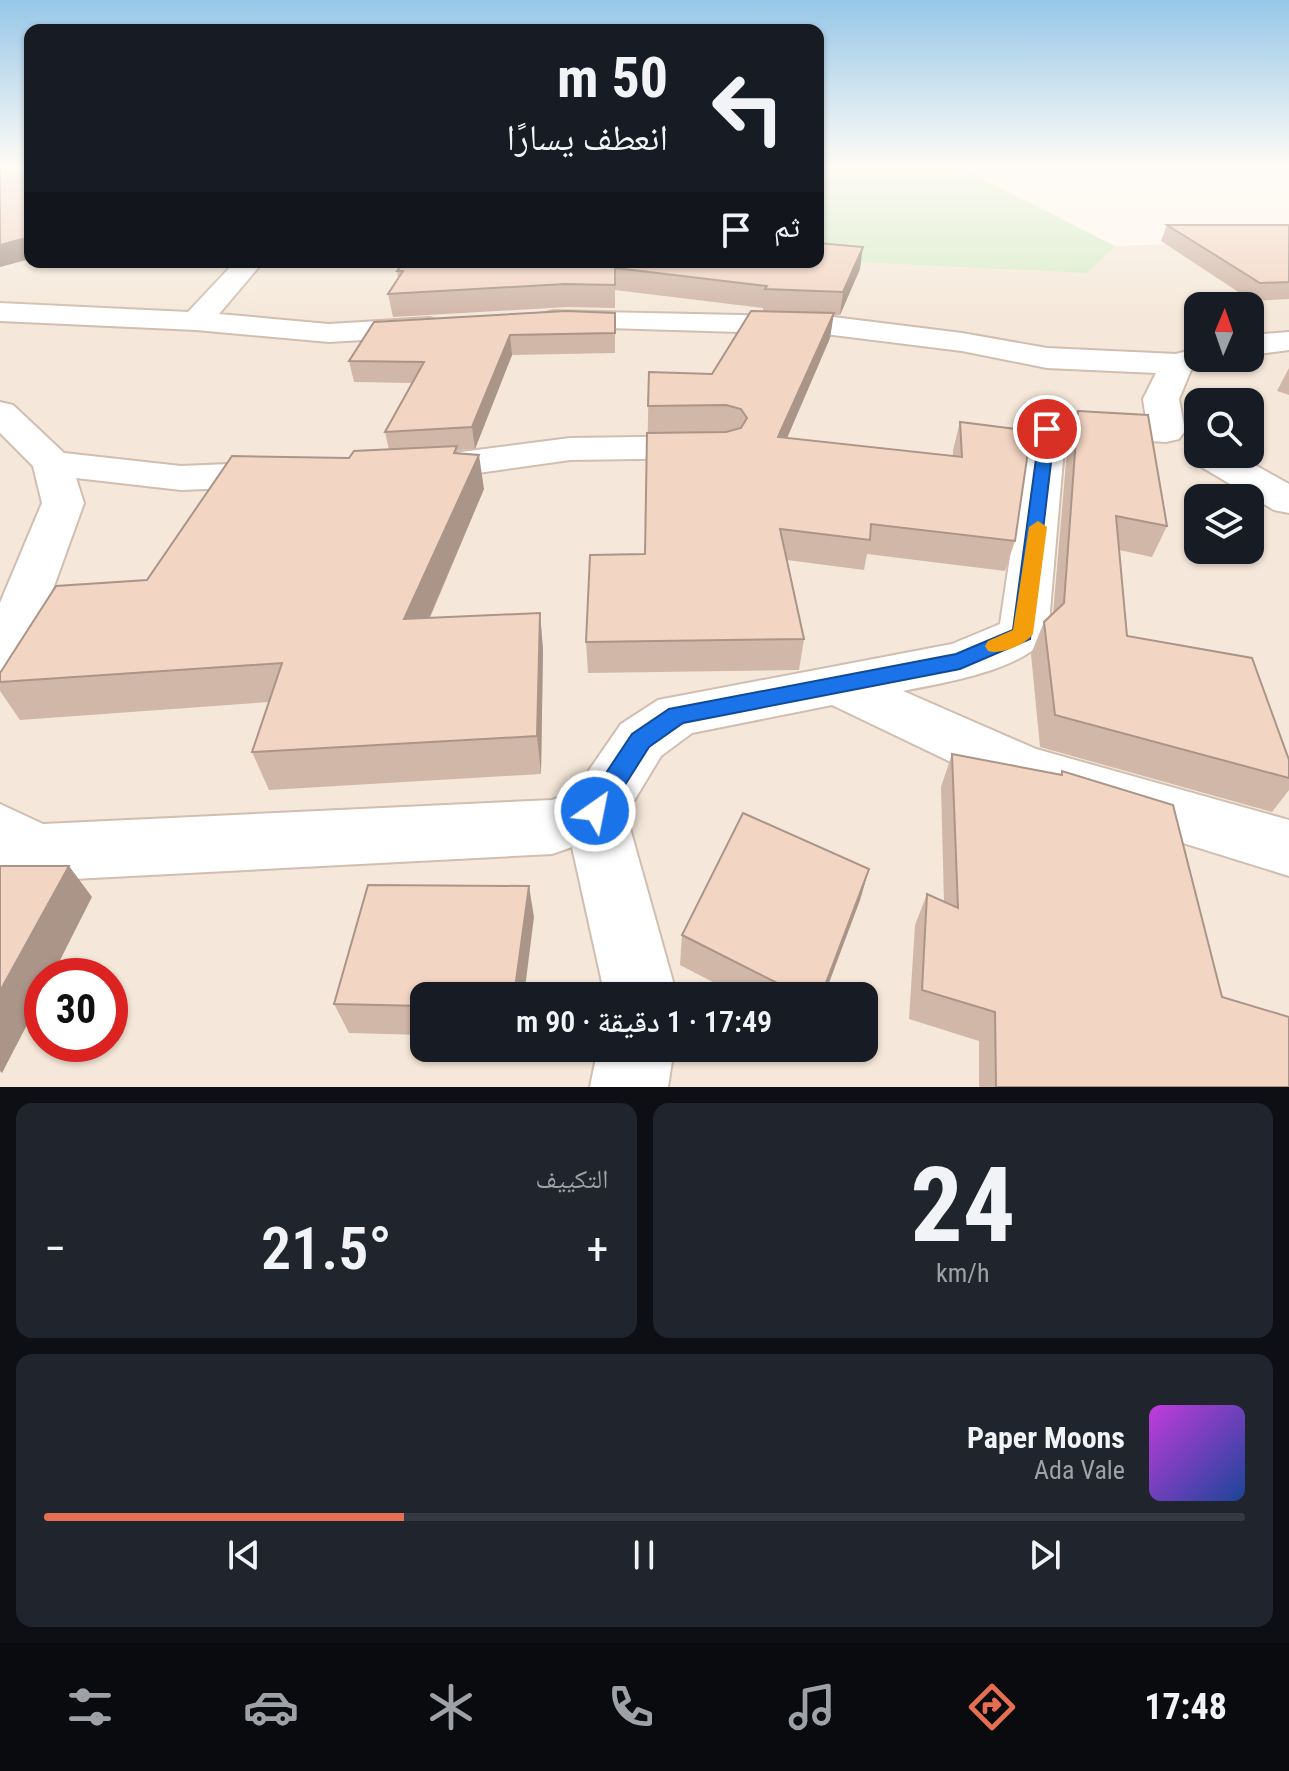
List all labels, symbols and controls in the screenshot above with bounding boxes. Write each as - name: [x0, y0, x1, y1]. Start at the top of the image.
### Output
- text: 50 m: [557, 45, 668, 111]
- icon: left: [696, 56, 800, 160]
- text: انعطف يسارًا: [507, 117, 668, 159]
- icon: arrive: [714, 208, 758, 252]
- text: ثم: [774, 209, 800, 244]
- north arrow: [1184, 292, 1264, 372]
- map controls: [1184, 292, 1264, 564]
- button: search: [1184, 388, 1264, 468]
- pin: [1013, 395, 1081, 463]
- icon: arrive: [1025, 407, 1069, 451]
- button: layers: [1184, 484, 1264, 564]
- position arrow: [553, 769, 637, 853]
- speed limit sign: 30: [24, 958, 128, 1062]
- text: 17:49 · 1 دقيقة · 90 m: [516, 1004, 772, 1039]
- text: 24: [910, 1145, 1015, 1266]
- text: التكييف: [536, 1164, 609, 1194]
- text: 21.5°: [261, 1213, 392, 1284]
- text: −: [44, 1223, 66, 1275]
- text: +: [587, 1223, 608, 1275]
- text: km/h: [936, 1258, 990, 1288]
- text: Paper Moons: [967, 1420, 1125, 1455]
- text: Ada Vale: [1034, 1455, 1125, 1485]
- icon: previous: [222, 1533, 266, 1577]
- icon: pause: [622, 1533, 666, 1577]
- icon: next: [1023, 1533, 1067, 1577]
- icon: filters: [62, 1679, 118, 1735]
- icon: car: [243, 1679, 299, 1735]
- icon: climate: [423, 1679, 479, 1735]
- icon: phone: [603, 1679, 659, 1735]
- icon: music: [784, 1679, 840, 1735]
- icon: directions: [964, 1679, 1020, 1735]
- text: 17:48: [1144, 1686, 1227, 1728]

